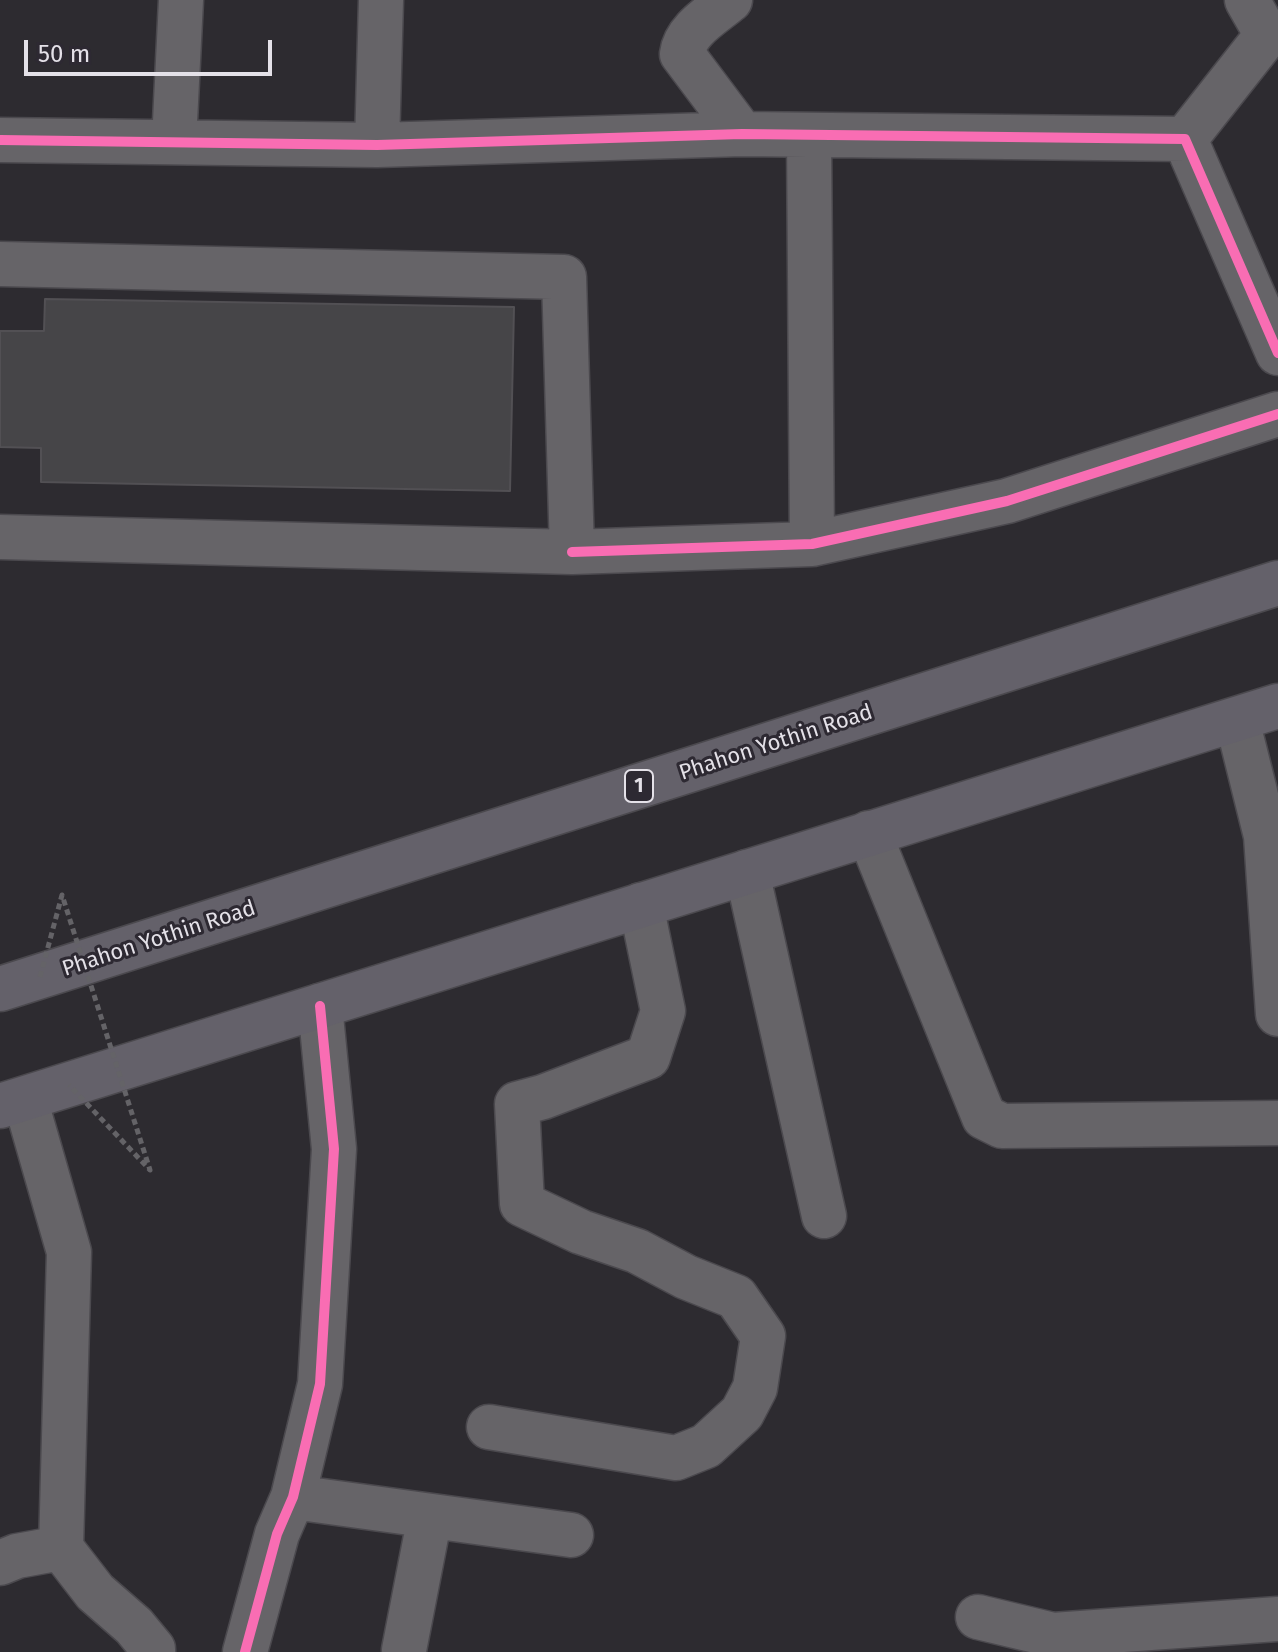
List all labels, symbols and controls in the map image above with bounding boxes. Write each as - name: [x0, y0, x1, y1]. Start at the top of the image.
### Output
- scale bar: [28, 24, 276, 74]
- text: 50 m: [38, 40, 90, 68]
- street label: Phahon Yothin Road: [676, 699, 876, 787]
- road number: 1: [625, 770, 653, 802]
- street label: Phahon Yothin Road: [59, 895, 259, 983]

